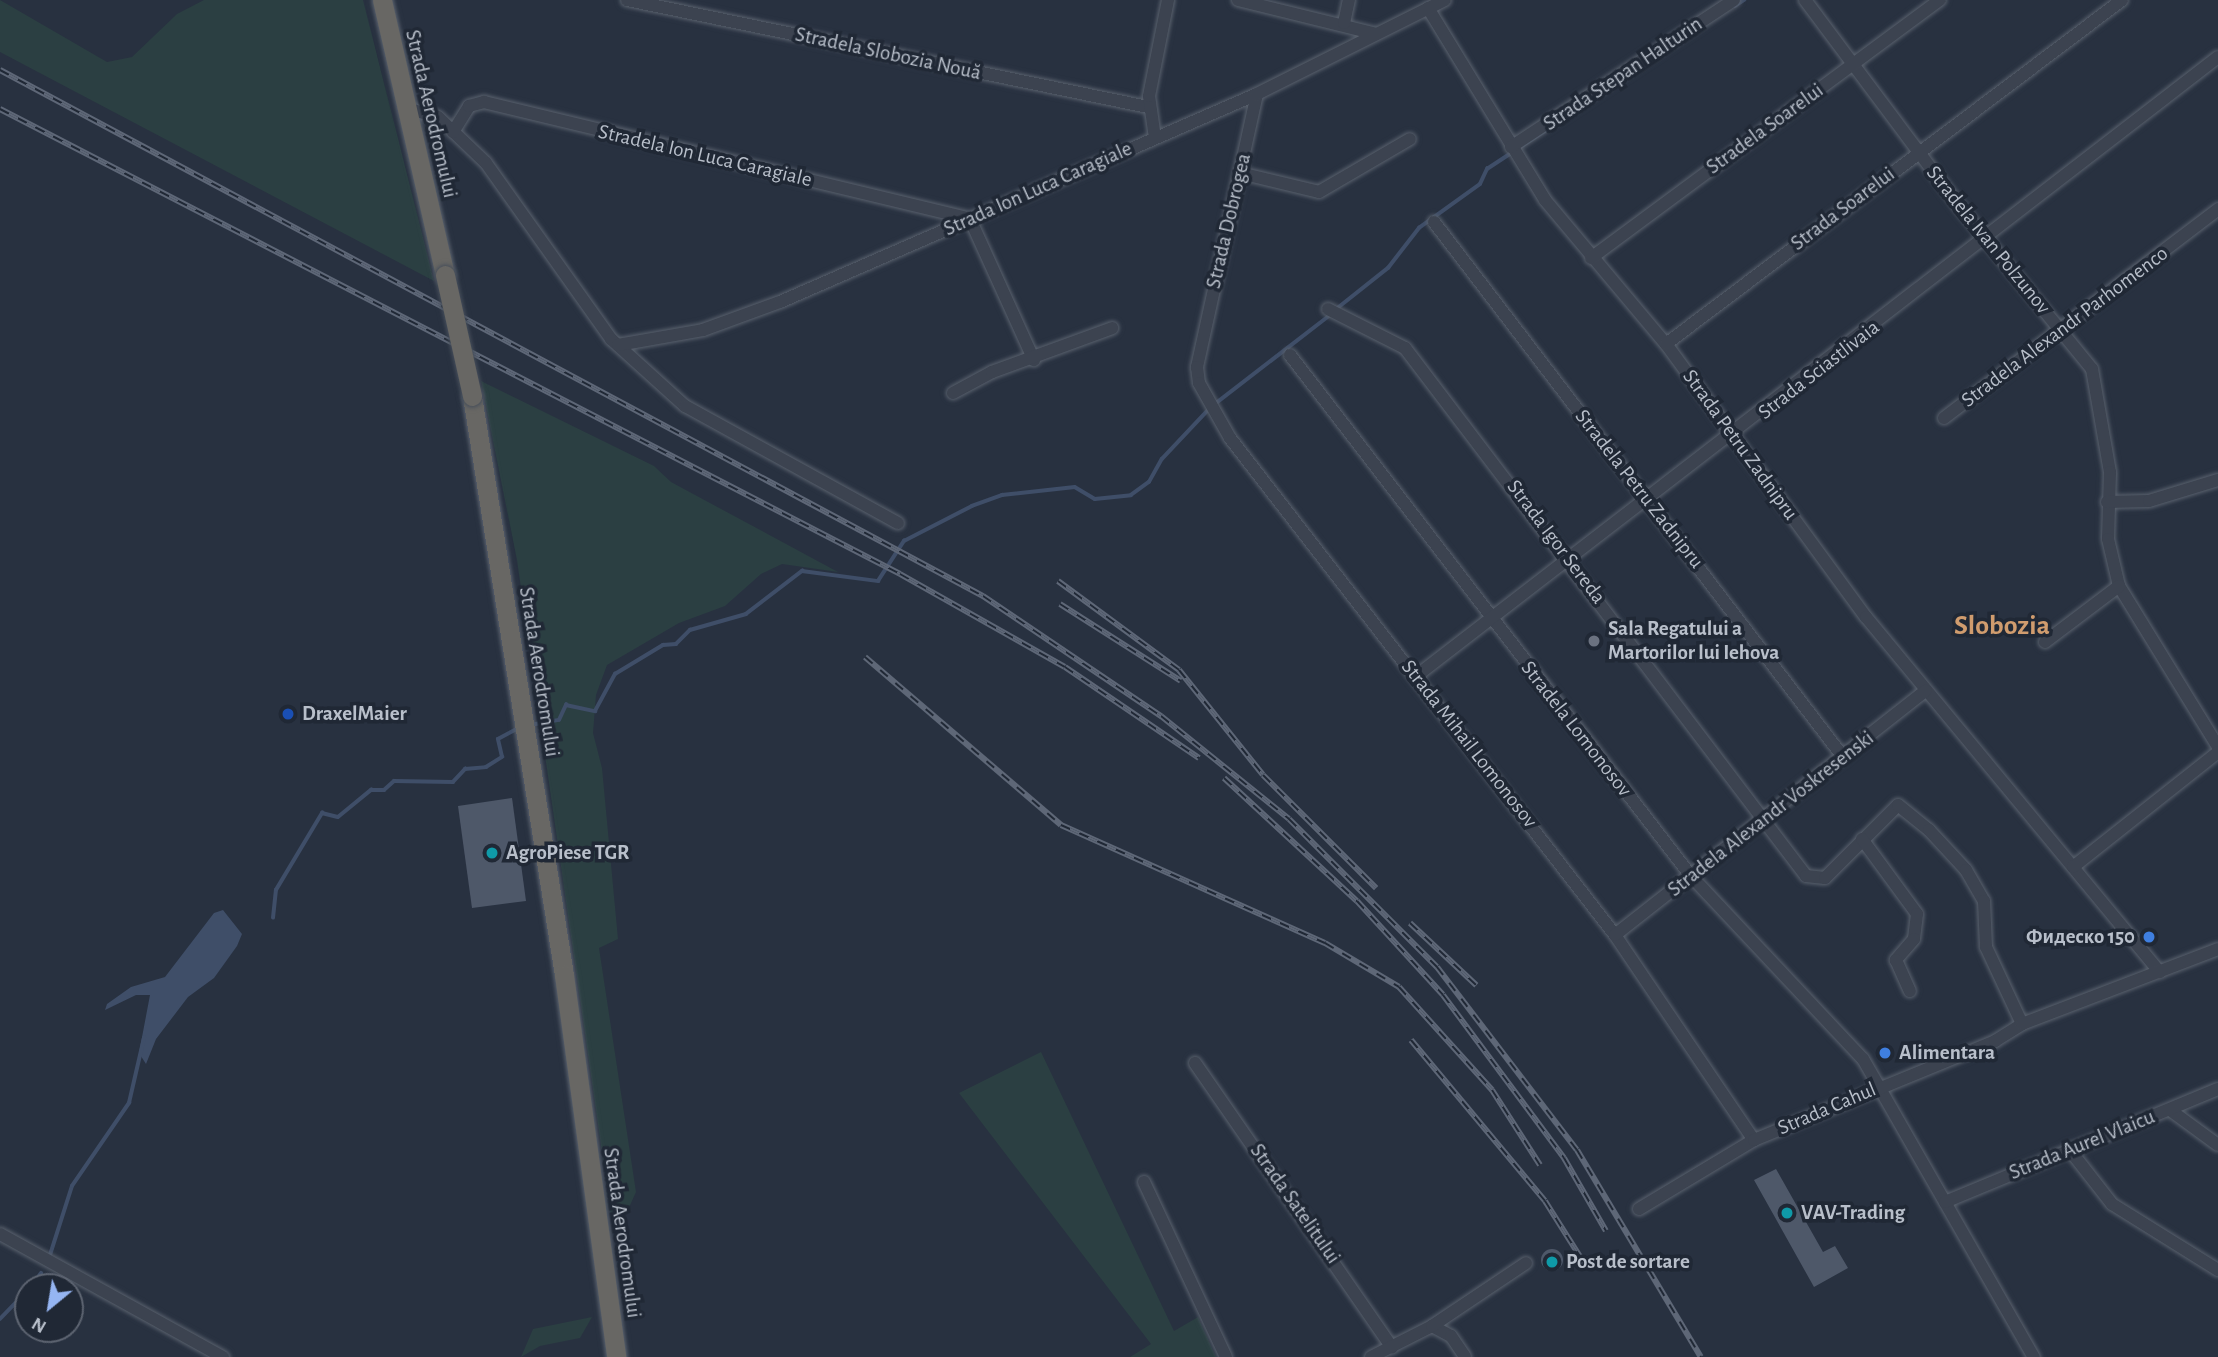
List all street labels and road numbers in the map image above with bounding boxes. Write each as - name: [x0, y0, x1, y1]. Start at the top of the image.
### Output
- street label: Strada Stepan Halturin: [1539, 12, 1707, 136]
- street label: Stradela Slobozia Nouă: [793, 22, 983, 86]
- street label: Strada Aerodromului: [399, 28, 463, 200]
- street label: Stradela Soarelui: [1702, 78, 1828, 180]
- street label: Stradela Ion Luca Caragiale: [596, 119, 814, 193]
- street label: Strada Ion Luca Caragiale: [940, 136, 1136, 242]
- street label: Strada Dobrogea: [1201, 151, 1257, 291]
- street label: Stradela Ivan Polzunov: [1920, 161, 2056, 319]
- street label: Strada Soarelui: [1786, 162, 1900, 256]
- street label: Stradela Alexandr Parhomenco: [1957, 241, 2173, 413]
- street label: Strada Sciastlivaia: [1753, 315, 1885, 425]
- street label: Strada Petru Zadnipru: [1677, 365, 1803, 525]
- street label: Stradela Petru Zadnipru: [1569, 405, 1709, 573]
- street label: Strada Igor Sereda: [1501, 475, 1611, 609]
- street label: Strada Aerodromului: [513, 585, 565, 759]
- street label: Strada Mihail Lomonosov: [1396, 655, 1542, 833]
- street label: Stradela Lomonosov: [1515, 656, 1637, 802]
- street label: Stradela Alexandr Voskresenski: [1663, 726, 1879, 902]
- street label: Strada Cahul: [1774, 1077, 1880, 1141]
- street label: Strada Aurel Vlaicu: [2006, 1104, 2158, 1186]
- street label: Strada Satelitului: [1244, 1139, 1346, 1269]
- street label: Strada Aerodromului: [598, 1146, 646, 1320]

